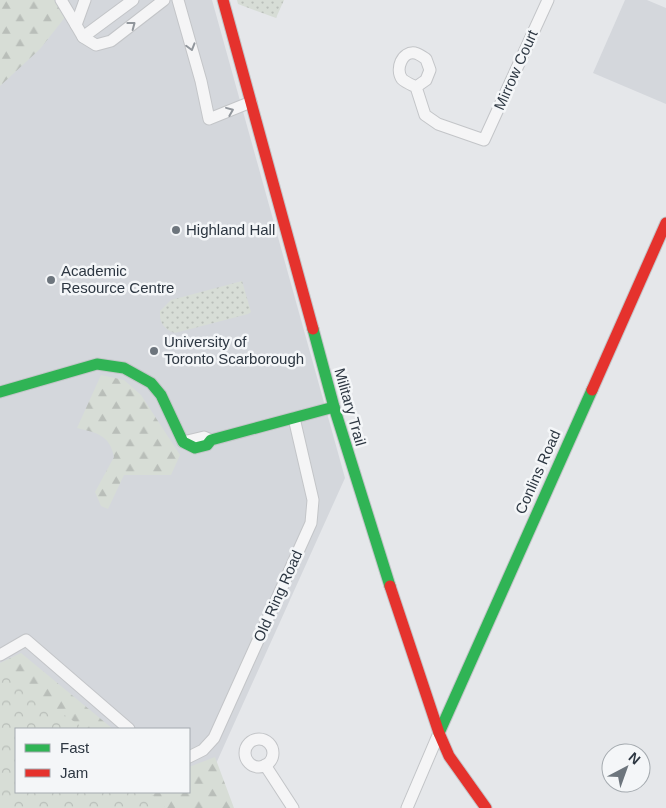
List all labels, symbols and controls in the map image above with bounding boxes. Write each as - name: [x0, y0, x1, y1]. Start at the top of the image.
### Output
- one-way arrow: [126, 22, 135, 31]
- street label: Mirrow Court: [490, 26, 541, 112]
- one-way arrow: [186, 42, 196, 50]
- one-way arrow: [225, 106, 234, 117]
- place label: Highland Hall: [186, 221, 275, 238]
- marker: Highland Hall: [170, 224, 182, 236]
- place label: Academic Resource Centre: [61, 262, 174, 296]
- marker: Academic Resource Centre: [45, 274, 57, 286]
- place label: University of Toronto Scarborough: [164, 333, 304, 367]
- marker: University of Toronto Scarborough: [148, 345, 160, 357]
- street label: Military Trail: [331, 366, 370, 448]
- street label: Conlins Road: [511, 427, 564, 516]
- street label: Old Ring Road: [250, 547, 305, 644]
- legend: [15, 728, 190, 793]
- text: Fast: [60, 739, 90, 756]
- north arrow: [601, 743, 651, 793]
- text: N: [625, 749, 644, 768]
- text: Jam: [60, 764, 88, 781]

